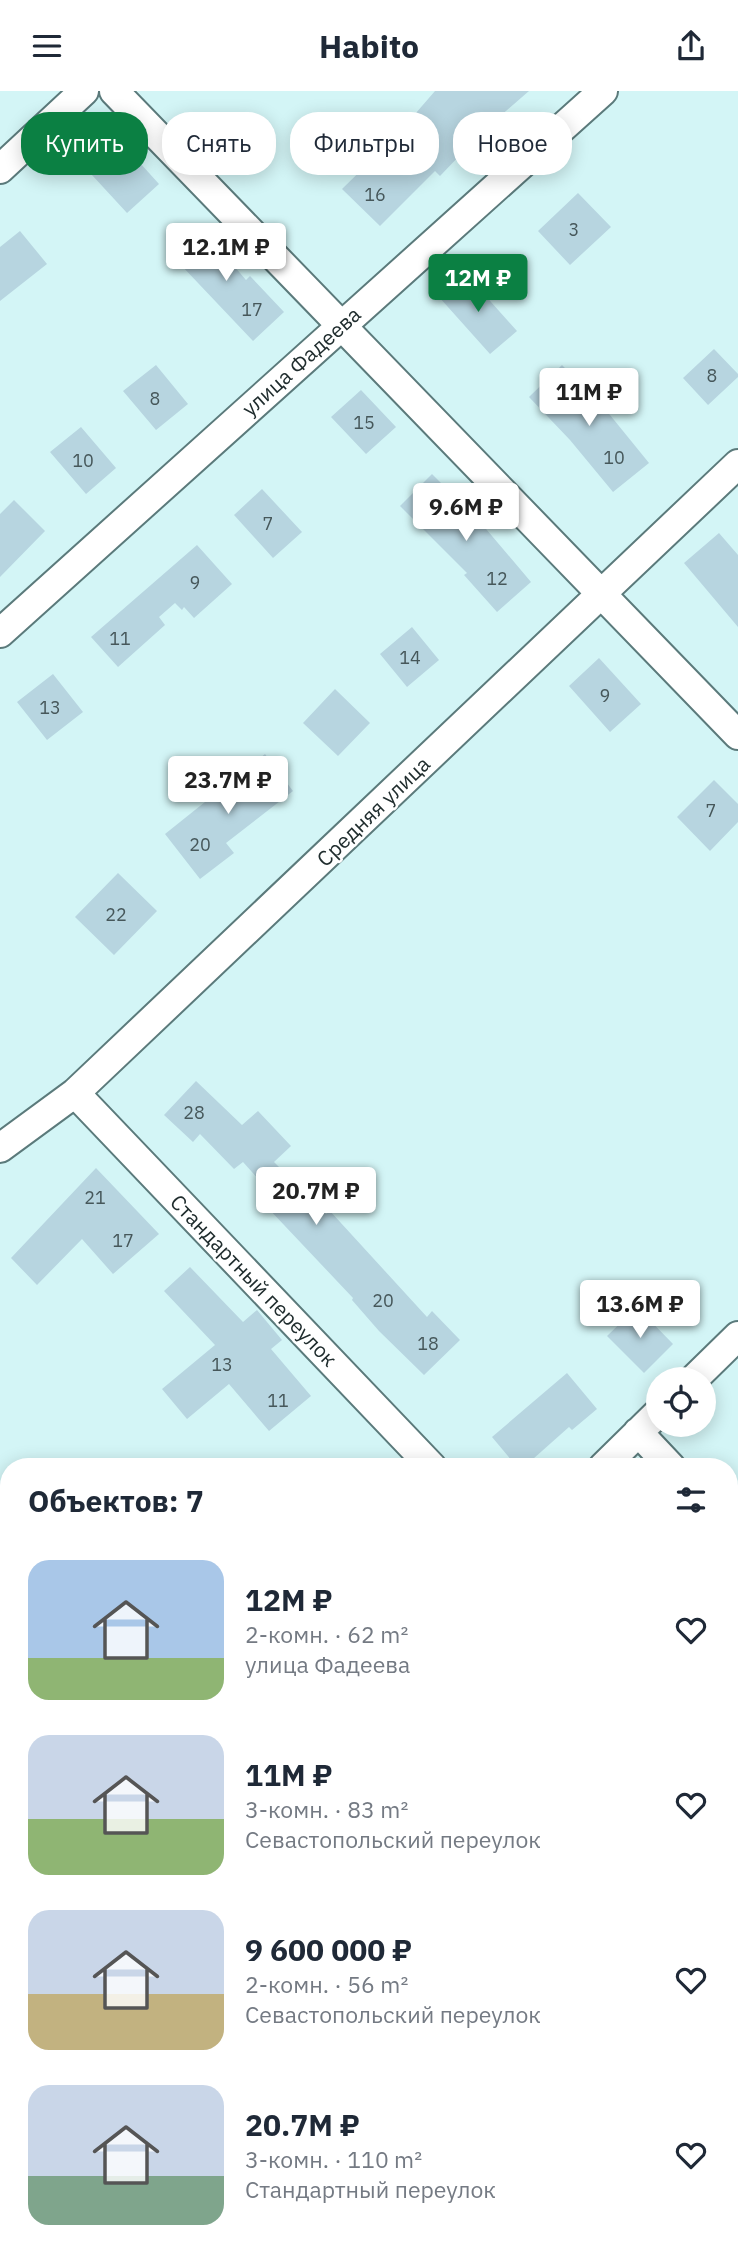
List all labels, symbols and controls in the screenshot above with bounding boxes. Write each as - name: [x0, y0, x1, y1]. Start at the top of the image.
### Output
- text: Habito: [319, 25, 419, 67]
- icon: menu: [28, 27, 66, 65]
- icon: share: [672, 27, 710, 65]
- chip: Купить: [21, 112, 148, 175]
- chip: Снять: [162, 112, 276, 175]
- chip: Фильтры: [290, 112, 439, 175]
- chip: Новое: [453, 112, 572, 175]
- house number: 16: [364, 183, 386, 206]
- house number: 3: [569, 218, 579, 241]
- pin: 12.1M ₽: [161, 223, 291, 283]
- text: 12.1M ₽: [182, 231, 270, 261]
- pin: 12M ₽: [429, 255, 527, 314]
- text: 12M ₽: [444, 262, 512, 292]
- house number: 17: [241, 298, 263, 321]
- street label: улица Фадеева: [236, 300, 366, 422]
- house number: 8: [707, 364, 717, 387]
- pin: 11M ₽: [540, 369, 638, 428]
- text: 11M ₽: [555, 376, 623, 406]
- house number: 8: [150, 387, 160, 410]
- house number: 15: [353, 411, 375, 434]
- house number: 10: [603, 446, 625, 469]
- house number: 10: [72, 449, 94, 472]
- pin: 9.6M ₽: [409, 483, 523, 543]
- text: 9.6M ₽: [429, 491, 503, 521]
- house number: 7: [263, 512, 273, 535]
- house number: 12: [486, 567, 508, 590]
- house number: 9: [190, 571, 200, 594]
- house number: 11: [109, 627, 131, 650]
- house number: 14: [399, 646, 421, 669]
- house number: 9: [600, 684, 610, 707]
- house number: 13: [39, 696, 61, 719]
- street label: Средняя улица: [310, 750, 436, 872]
- pin: 23.7M ₽: [163, 757, 293, 816]
- text: 23.7M ₽: [184, 764, 272, 794]
- house number: 7: [706, 799, 716, 822]
- house number: 20: [189, 833, 211, 856]
- house number: 22: [105, 903, 127, 926]
- house number: 28: [183, 1101, 205, 1124]
- pin: 20.7M ₽: [251, 1167, 381, 1227]
- text: 20.7M ₽: [272, 1175, 360, 1205]
- house number: 21: [84, 1186, 106, 1209]
- street label: Стандартный переулок: [164, 1188, 344, 1372]
- house number: 17: [112, 1229, 134, 1252]
- pin: 13.6M ₽: [575, 1281, 705, 1340]
- text: 13.6M ₽: [596, 1288, 684, 1318]
- house number: 20: [372, 1289, 394, 1312]
- house number: 18: [417, 1332, 439, 1355]
- house number: 13: [211, 1353, 233, 1376]
- map controls: [646, 1367, 716, 1437]
- button: locate: [646, 1367, 716, 1437]
- house number: 11: [267, 1389, 289, 1412]
- text: Объектов: 7: [28, 1481, 204, 1520]
- icon: filters: [672, 1481, 710, 1519]
- text: 12M ₽: [245, 1580, 332, 1619]
- icon: home: [84, 1588, 168, 1672]
- icon: heart: [672, 1611, 710, 1649]
- text: 2-комн. · 62 m²: [245, 1619, 408, 1649]
- text: улица Фадеева: [245, 1649, 410, 1679]
- text: 11M ₽: [245, 1755, 332, 1794]
- icon: home: [84, 1763, 168, 1847]
- icon: heart: [672, 1786, 710, 1824]
- text: 3-комн. · 83 m²: [245, 1794, 408, 1824]
- text: Севастопольский переулок: [245, 1824, 541, 1854]
- text: 9 600 000 ₽: [245, 1930, 412, 1969]
- icon: home: [84, 1938, 168, 2022]
- icon: heart: [672, 1961, 710, 1999]
- text: 2-комн. · 56 m²: [245, 1969, 408, 1999]
- text: Севастопольский переулок: [245, 1999, 541, 2029]
- text: 20.7M ₽: [245, 2105, 360, 2144]
- icon: home: [84, 2113, 168, 2197]
- icon: heart: [672, 2136, 710, 2174]
- text: 3-комн. · 110 m²: [245, 2144, 422, 2174]
- text: Стандартный переулок: [245, 2174, 496, 2204]

